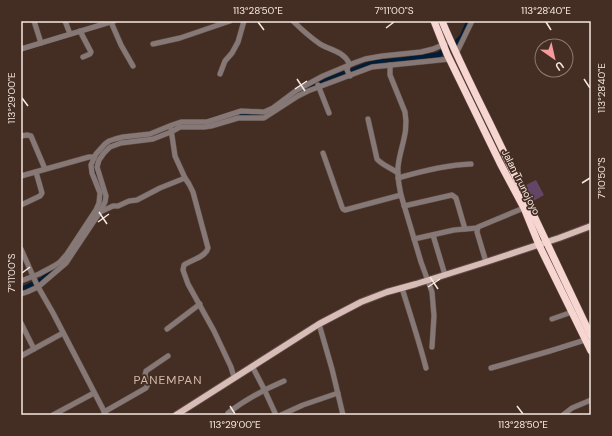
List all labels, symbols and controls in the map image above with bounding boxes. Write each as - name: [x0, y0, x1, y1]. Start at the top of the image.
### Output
- text: 113°28'50"E: [233, 4, 283, 17]
- text: 7°11'00"S: [375, 4, 414, 17]
- text: 113°28'40"E: [521, 4, 571, 17]
- north arrow: [534, 38, 574, 78]
- text: U: [553, 58, 567, 74]
- text: 113°28'40"E: [595, 63, 608, 113]
- text: 113°29'00"E: [5, 72, 18, 124]
- street label: Jalan Trunojoyo: [499, 147, 543, 217]
- text: 7°10'50"S: [595, 157, 608, 199]
- text: 7°11'00"S: [5, 253, 18, 293]
- district label: PANEMPAN: [133, 372, 203, 388]
- text: 113°29'00"E: [209, 418, 261, 431]
- text: 113°28'50"E: [498, 418, 548, 431]

